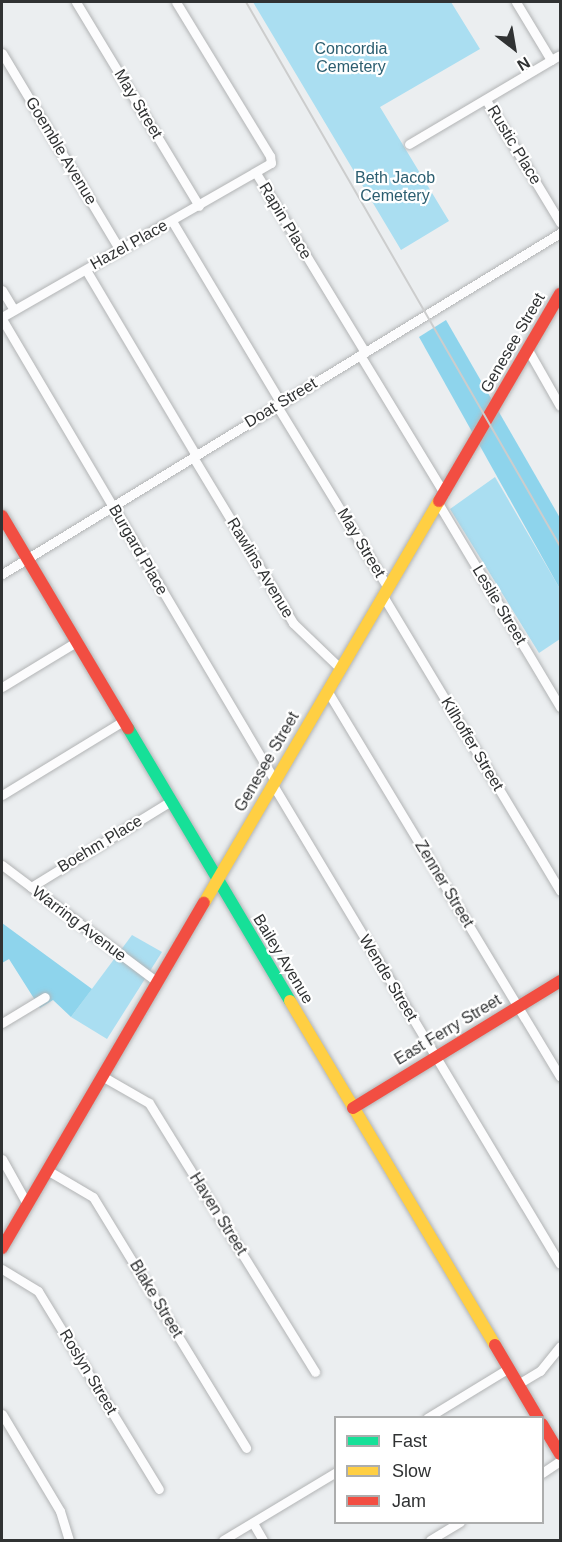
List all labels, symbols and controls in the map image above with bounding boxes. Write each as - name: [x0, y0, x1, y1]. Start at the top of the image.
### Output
- north arrow: [484, 18, 544, 78]
- park label: Concordia Cemetery: [315, 39, 387, 77]
- text: N: [514, 54, 533, 74]
- street label: May Street: [110, 66, 166, 142]
- street label: Goemble Avenue: [21, 93, 101, 209]
- street label: Rustic Place: [483, 102, 545, 188]
- park label: Beth Jacob Cemetery: [355, 168, 435, 206]
- street label: Rapin Place: [255, 179, 315, 263]
- street label: Hazel Place: [87, 216, 171, 274]
- street label: Genesee Street: [477, 290, 549, 396]
- street label: Doat Street: [241, 374, 321, 432]
- street label: Burgard Place: [104, 501, 172, 599]
- street label: May Street: [333, 505, 389, 581]
- street label: Rawlins Avenue: [222, 514, 298, 622]
- street label: Leslie Street: [468, 562, 530, 648]
- street label: Kilhoffer Street: [437, 694, 507, 794]
- street label: Genesee Street: [231, 709, 303, 815]
- street label: Boehm Place: [54, 811, 146, 877]
- street label: Zenner Street: [411, 837, 477, 931]
- street label: Warring Avenue: [28, 882, 130, 966]
- street label: Bailey Avenue: [249, 910, 317, 1008]
- street label: Wende Street: [355, 931, 421, 1025]
- street label: East Ferry Street: [391, 991, 505, 1069]
- street label: Haven Street: [185, 1169, 251, 1259]
- street label: Blake Street: [125, 1257, 187, 1341]
- street label: Roslyn Street: [55, 1326, 121, 1418]
- legend: [334, 1416, 544, 1524]
- text: Fast: [392, 1431, 427, 1451]
- text: Slow: [392, 1461, 431, 1481]
- text: Jam: [392, 1491, 426, 1511]

